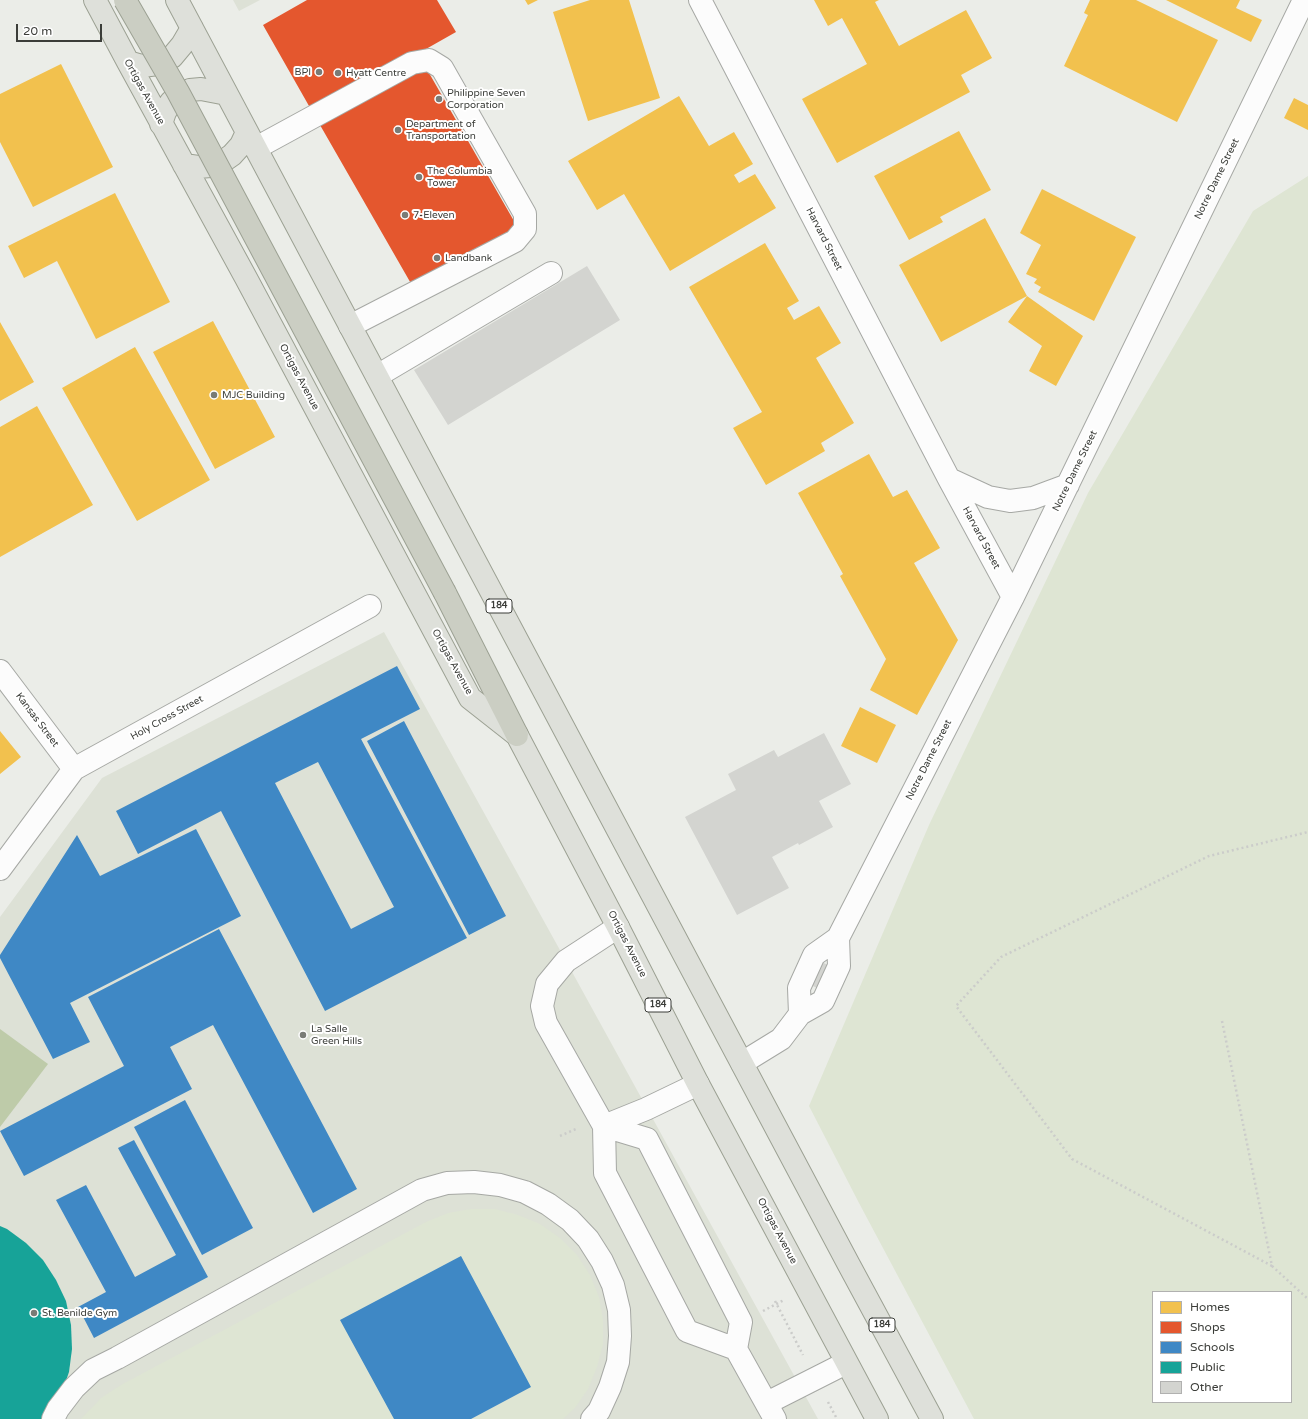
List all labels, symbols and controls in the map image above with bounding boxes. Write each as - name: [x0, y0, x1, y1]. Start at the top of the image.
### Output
- scale bar: [18, 16, 104, 42]
- text: 20 m: [23, 24, 52, 38]
- street label: Ortigas Avenue: [121, 57, 167, 127]
- place label: BPI: [295, 66, 311, 78]
- marker: BPI: [314, 67, 324, 77]
- place label: Hyatt Centre: [346, 67, 406, 79]
- marker: Hyatt Centre: [333, 68, 343, 78]
- place label: Philippine Seven Corporation: [447, 87, 525, 110]
- marker: Philippine Seven Corporation: [434, 94, 444, 104]
- place label: Department of Transportation: [406, 118, 476, 142]
- marker: Department of Transportation: [393, 125, 403, 135]
- street label: Notre Dame Street: [1192, 136, 1242, 222]
- place label: The Columbia Tower: [427, 165, 492, 188]
- marker: The Columbia Tower: [414, 172, 424, 182]
- street label: Harvard Street: [803, 206, 845, 272]
- place label: 7-Eleven: [413, 209, 455, 221]
- marker: 7-Eleven: [400, 210, 410, 220]
- place label: Landbank: [445, 252, 492, 264]
- marker: Landbank: [432, 253, 442, 263]
- street label: Ortigas Avenue: [276, 342, 322, 412]
- place label: MJC Building: [222, 389, 285, 401]
- marker: MJC Building: [209, 390, 219, 400]
- street label: Notre Dame Street: [1050, 428, 1100, 514]
- street label: Harvard Street: [959, 505, 1003, 571]
- road number: 184: [486, 599, 512, 613]
- street label: Ortigas Avenue: [429, 627, 475, 697]
- street label: Kansas Street: [13, 691, 61, 749]
- street label: Holy Cross Street: [129, 693, 205, 743]
- street label: Notre Dame Street: [904, 718, 954, 802]
- street label: Ortigas Avenue: [605, 909, 649, 979]
- road number: 184: [645, 998, 671, 1012]
- place label: La Salle Green Hills: [311, 1023, 362, 1046]
- marker: La Salle Green Hills: [298, 1030, 308, 1040]
- street label: Ortigas Avenue: [754, 1196, 800, 1266]
- legend: [1152, 1291, 1292, 1403]
- text: Homes: [1190, 1300, 1230, 1314]
- place label: St. Benilde Gym: [42, 1307, 117, 1319]
- marker: St. Benilde Gym: [29, 1308, 39, 1318]
- road number: 184: [869, 1318, 895, 1332]
- text: Shops: [1190, 1320, 1225, 1334]
- text: Schools: [1190, 1340, 1234, 1354]
- text: Public: [1190, 1360, 1225, 1374]
- text: Other: [1190, 1380, 1223, 1394]

